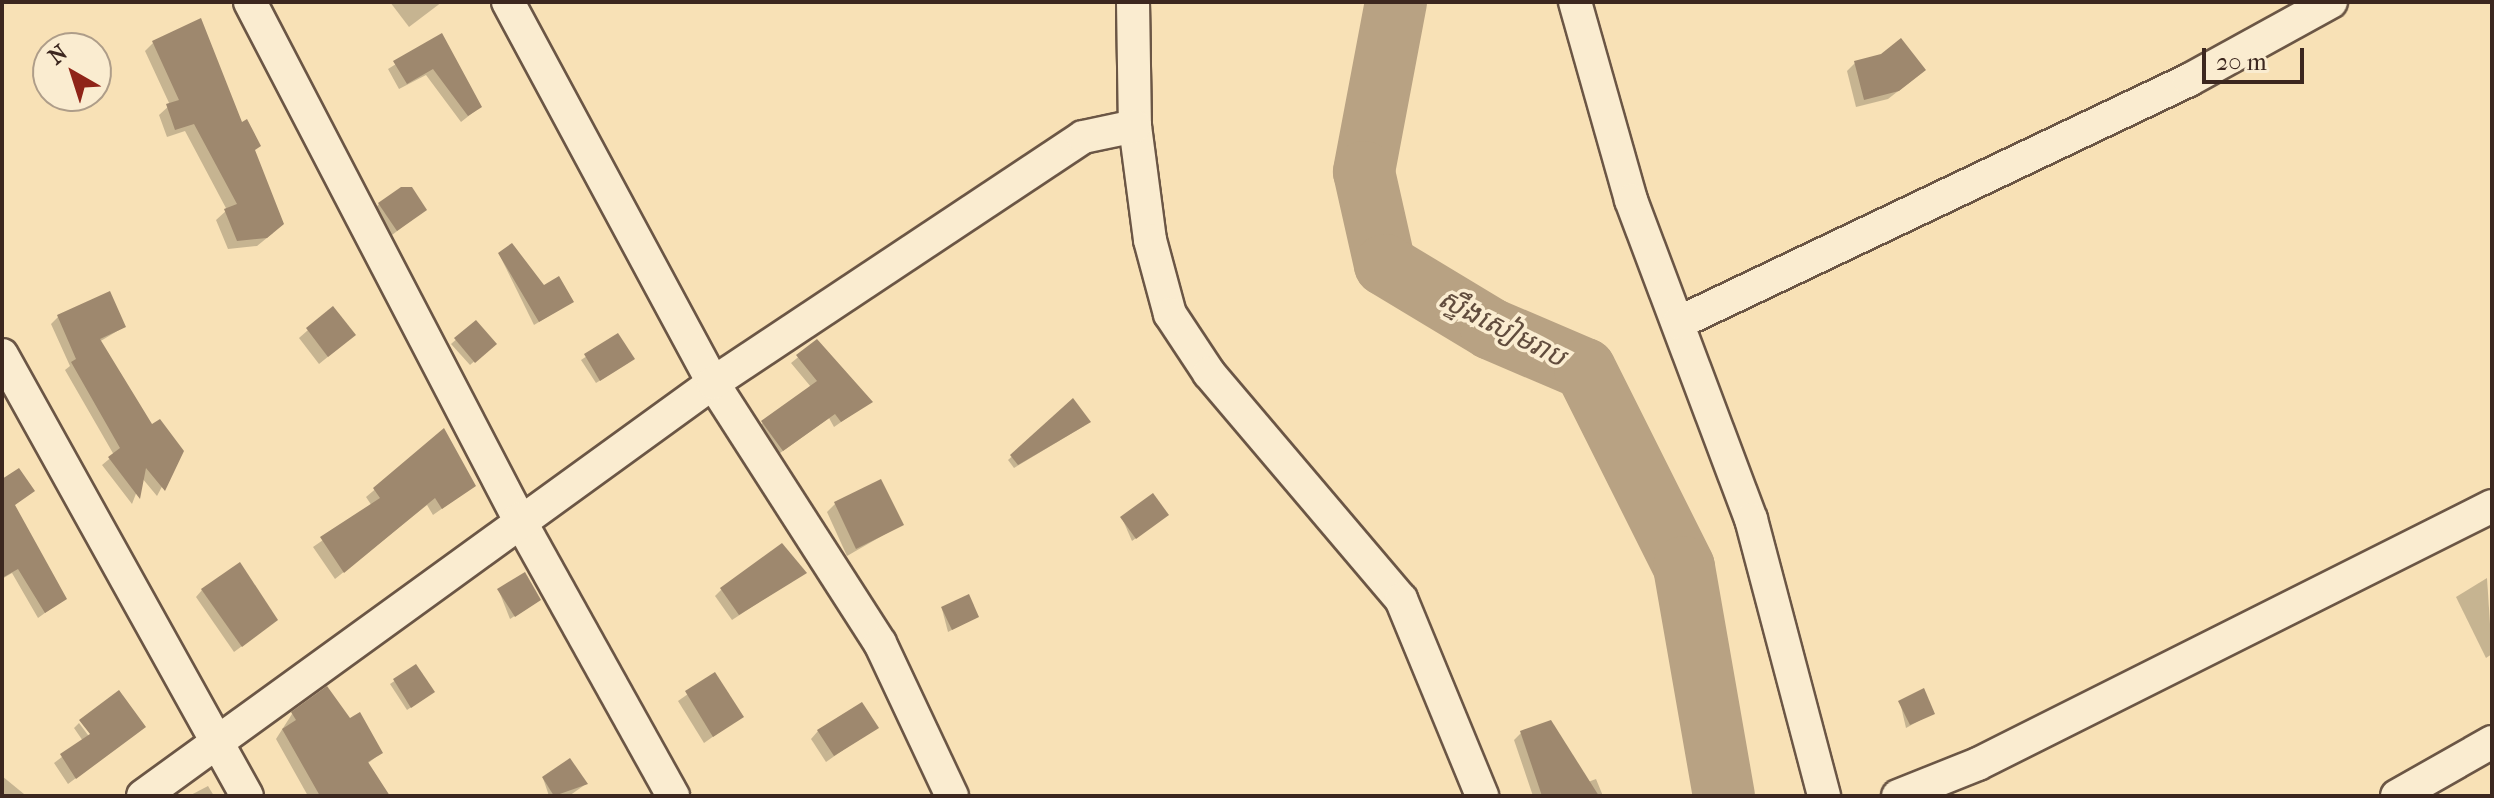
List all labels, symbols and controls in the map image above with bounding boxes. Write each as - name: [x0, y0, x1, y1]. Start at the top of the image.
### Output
- north arrow: [32, 32, 112, 112]
- scale bar: [2206, 32, 2308, 82]
- text: N: [43, 40, 73, 70]
- text: 20 m: [2216, 48, 2267, 76]
- water label: ស្ទឹងសៀមរាប: [1433, 282, 1571, 374]

